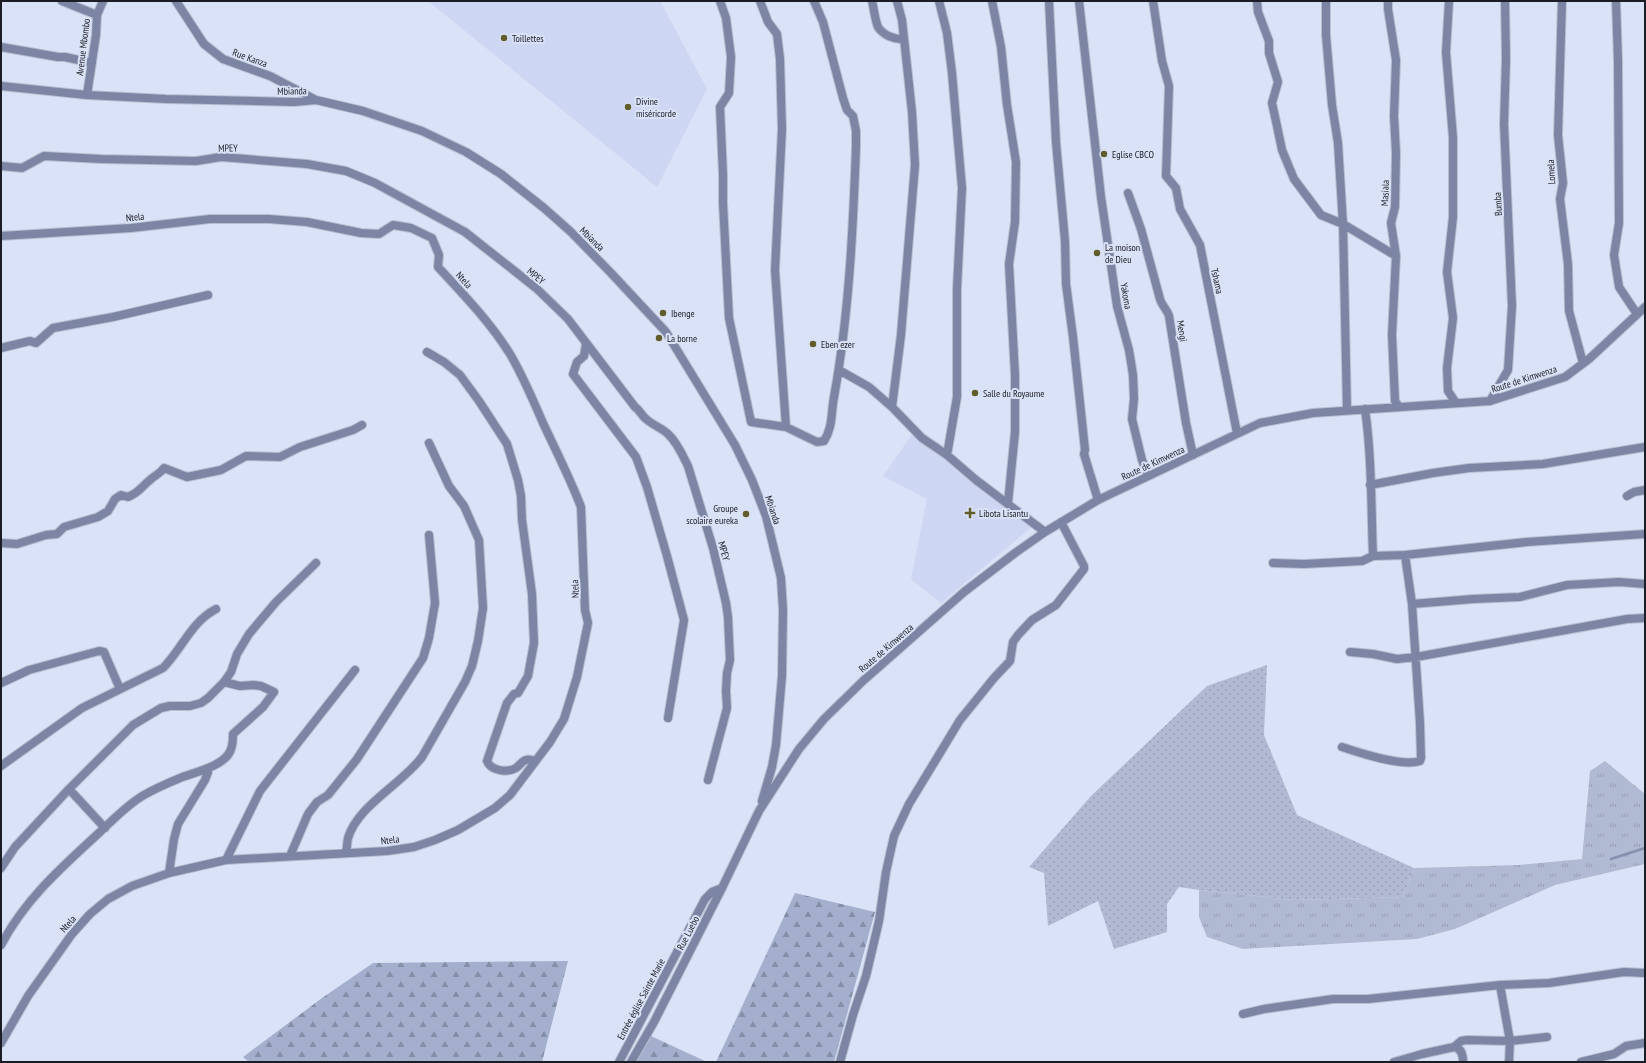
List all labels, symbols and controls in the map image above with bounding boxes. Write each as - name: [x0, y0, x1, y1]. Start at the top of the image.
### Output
- street label: Avenue Mbombo: [73, 18, 93, 76]
- place label: Toillettes: [512, 32, 544, 45]
- marker: Toillettes: [499, 33, 509, 43]
- street label: Rue Kanza: [231, 46, 269, 70]
- street label: Mbianda: [277, 84, 307, 98]
- place label: Divine miséricorde: [636, 95, 676, 120]
- marker: Divine miséricorde: [623, 102, 633, 112]
- street label: MPEY: [218, 141, 238, 155]
- place label: Eglise CBCO: [1112, 148, 1154, 161]
- marker: Eglise CBCO: [1099, 149, 1109, 159]
- street label: Lomela: [1544, 159, 1558, 185]
- street label: Masiala: [1378, 180, 1392, 206]
- street label: Bumba: [1491, 192, 1505, 216]
- street label: Ntela: [125, 210, 145, 224]
- street label: Mbianda: [577, 224, 607, 254]
- place label: La moison de Dieu: [1105, 241, 1140, 266]
- marker: La moison de Dieu: [1092, 248, 1102, 258]
- street label: MPEY: [524, 265, 548, 288]
- street label: Tshama: [1208, 267, 1226, 295]
- street label: Ntela: [453, 269, 475, 291]
- street label: Yakoma: [1117, 282, 1135, 310]
- place label: Ibenge: [671, 307, 695, 320]
- marker: Ibenge: [658, 308, 668, 318]
- street label: Mengi: [1174, 319, 1190, 343]
- place label: La borne: [667, 332, 697, 345]
- marker: La borne: [654, 333, 664, 343]
- place label: Eben ezer: [821, 338, 855, 351]
- marker: Eben ezer: [808, 339, 818, 349]
- street label: Route de Kimwenza: [1490, 362, 1558, 396]
- place label: Salle du Royaume: [983, 387, 1044, 400]
- marker: Salle du Royaume: [970, 388, 980, 398]
- street label: Route de Kimwenza: [1119, 443, 1187, 483]
- street label: Mbianda: [762, 494, 784, 526]
- place label: Groupe scolaire eureka: [686, 502, 738, 527]
- marker: Libota Lisantu: [964, 507, 976, 519]
- place label: Libota Lisantu: [979, 507, 1028, 520]
- marker: Groupe scolaire eureka: [741, 509, 751, 519]
- street label: MPEY: [715, 540, 733, 563]
- street label: Ntela: [568, 580, 582, 598]
- street label: Route de Kimwenza: [856, 621, 916, 675]
- street label: Ntela: [380, 832, 400, 848]
- street label: Ntela: [57, 913, 79, 935]
- street label: Rue Luebo: [674, 914, 702, 952]
- street label: Entrée église Sainte Marie: [614, 956, 668, 1042]

